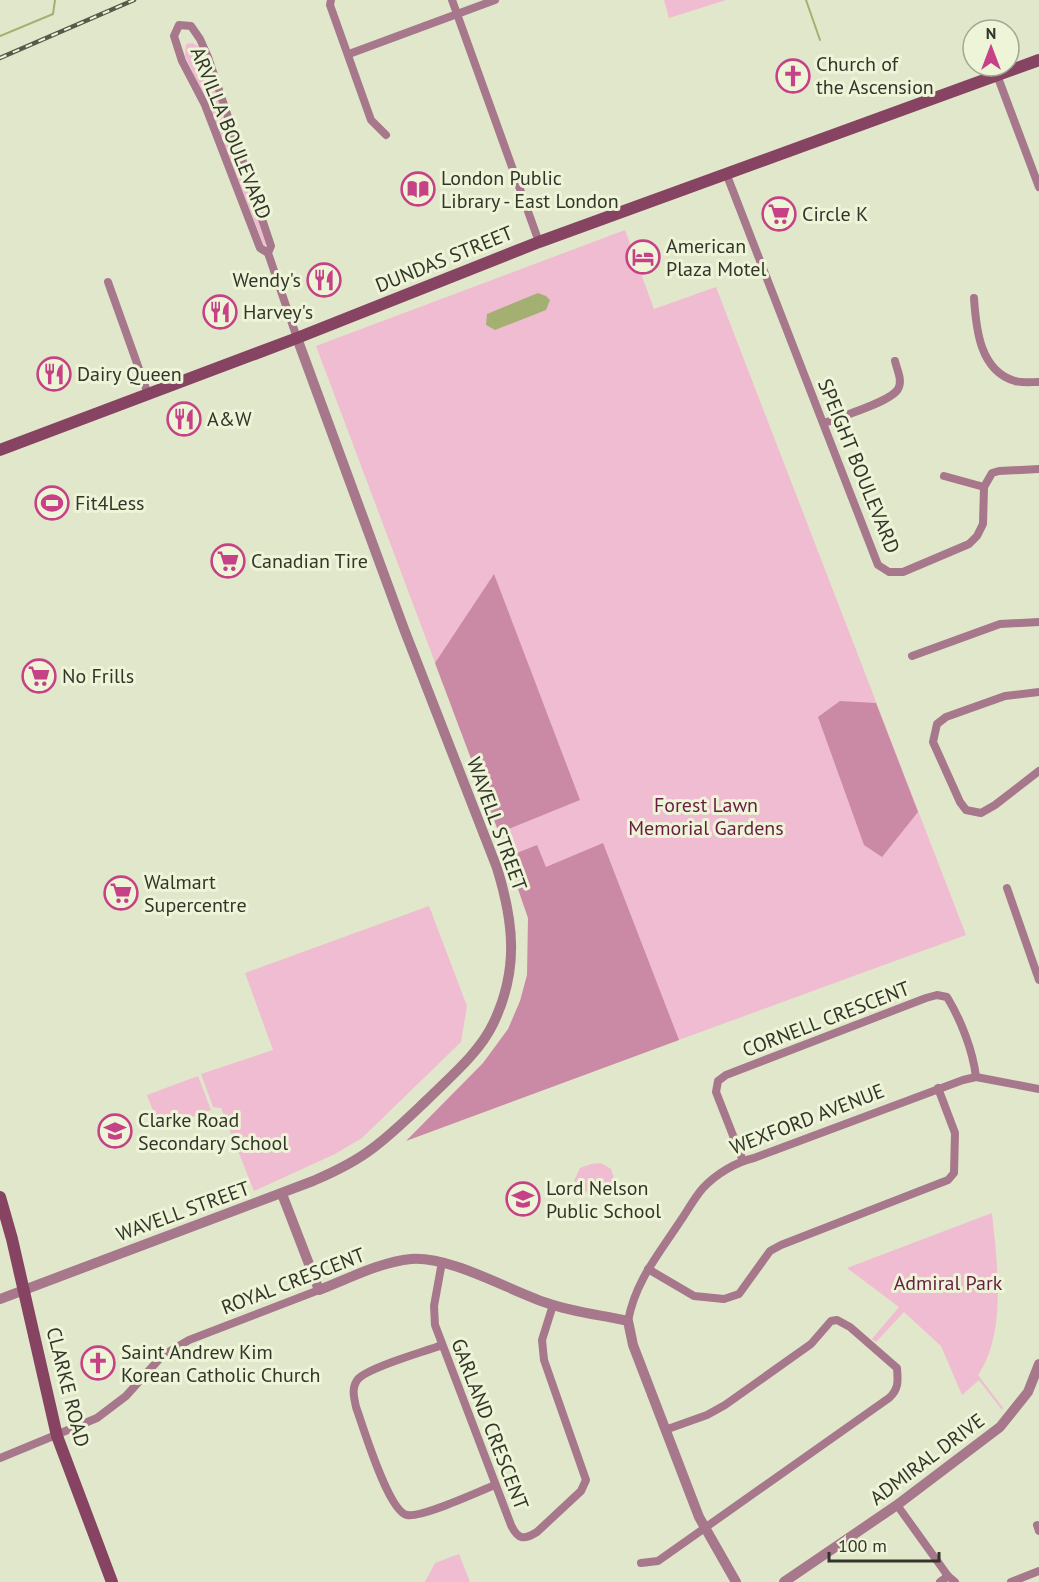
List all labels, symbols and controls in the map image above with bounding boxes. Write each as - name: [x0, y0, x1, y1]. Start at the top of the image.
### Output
- north arrow: [961, 18, 1021, 78]
- text: N: [986, 23, 996, 43]
- street label: ARVILLA BOULEVARD: [185, 43, 277, 223]
- place label: Church of the Ascension: [816, 51, 934, 100]
- church icon: Church of the Ascension: [775, 58, 811, 94]
- place label: London Public Library - East London: [441, 165, 619, 214]
- library icon: London Public Library - East London: [400, 171, 436, 207]
- supermarket icon: Circle K: [761, 196, 797, 232]
- place label: Circle K: [802, 201, 868, 227]
- street label: DUNDAS STREET: [371, 220, 517, 298]
- place label: American Plaza Motel: [666, 233, 766, 282]
- hotel icon: American Plaza Motel: [625, 239, 661, 275]
- restaurant icon: Wendy's: [306, 262, 342, 298]
- place label: Wendy's: [233, 267, 301, 293]
- restaurant icon: Harvey's: [202, 294, 238, 330]
- place label: Harvey's: [243, 299, 313, 325]
- restaurant icon: Dairy Queen: [36, 356, 72, 392]
- place label: Dairy Queen: [77, 361, 182, 387]
- street label: SPEIGHT BOULEVARD: [812, 375, 906, 557]
- restaurant icon: A&W: [166, 401, 202, 437]
- place label: A&W: [207, 406, 252, 432]
- sports icon: Fit4Less: [34, 485, 70, 521]
- place label: Fit4Less: [75, 490, 145, 516]
- supermarket icon: Canadian Tire: [210, 543, 246, 579]
- place label: Canadian Tire: [251, 548, 368, 574]
- supermarket icon: No Frills: [21, 658, 57, 694]
- place label: No Frills: [62, 663, 134, 689]
- street label: WAVELL STREET: [461, 754, 533, 894]
- park label: Forest Lawn Memorial Gardens: [628, 792, 784, 841]
- place label: Walmart Supercentre: [144, 869, 247, 918]
- supermarket icon: Walmart Supercentre: [103, 875, 139, 911]
- street label: CORNELL CRESCENT: [739, 975, 913, 1063]
- street label: WEXFORD AVENUE: [726, 1078, 888, 1160]
- place label: Clarke Road Secondary School: [138, 1107, 288, 1156]
- school or university icon: Clarke Road Secondary School: [97, 1113, 133, 1149]
- street label: WAVELL STREET: [113, 1175, 253, 1247]
- place label: Lord Nelson Public School: [546, 1175, 661, 1224]
- school or university icon: Lord Nelson Public School: [505, 1181, 541, 1217]
- street label: ROYAL CRESCENT: [218, 1242, 368, 1320]
- park label: Admiral Park: [894, 1270, 1003, 1296]
- street label: CLARKE ROAD: [41, 1324, 95, 1450]
- street label: GARLAND CRESCENT: [445, 1335, 535, 1513]
- place label: Saint Andrew Kim Korean Catholic Church: [121, 1339, 321, 1388]
- church icon: Saint Andrew Kim Korean Catholic Church: [80, 1345, 116, 1381]
- street label: ADMIRAL DRIVE: [864, 1407, 990, 1511]
- scale bar: [829, 1525, 938, 1563]
- text: 100 m: [838, 1534, 887, 1557]

